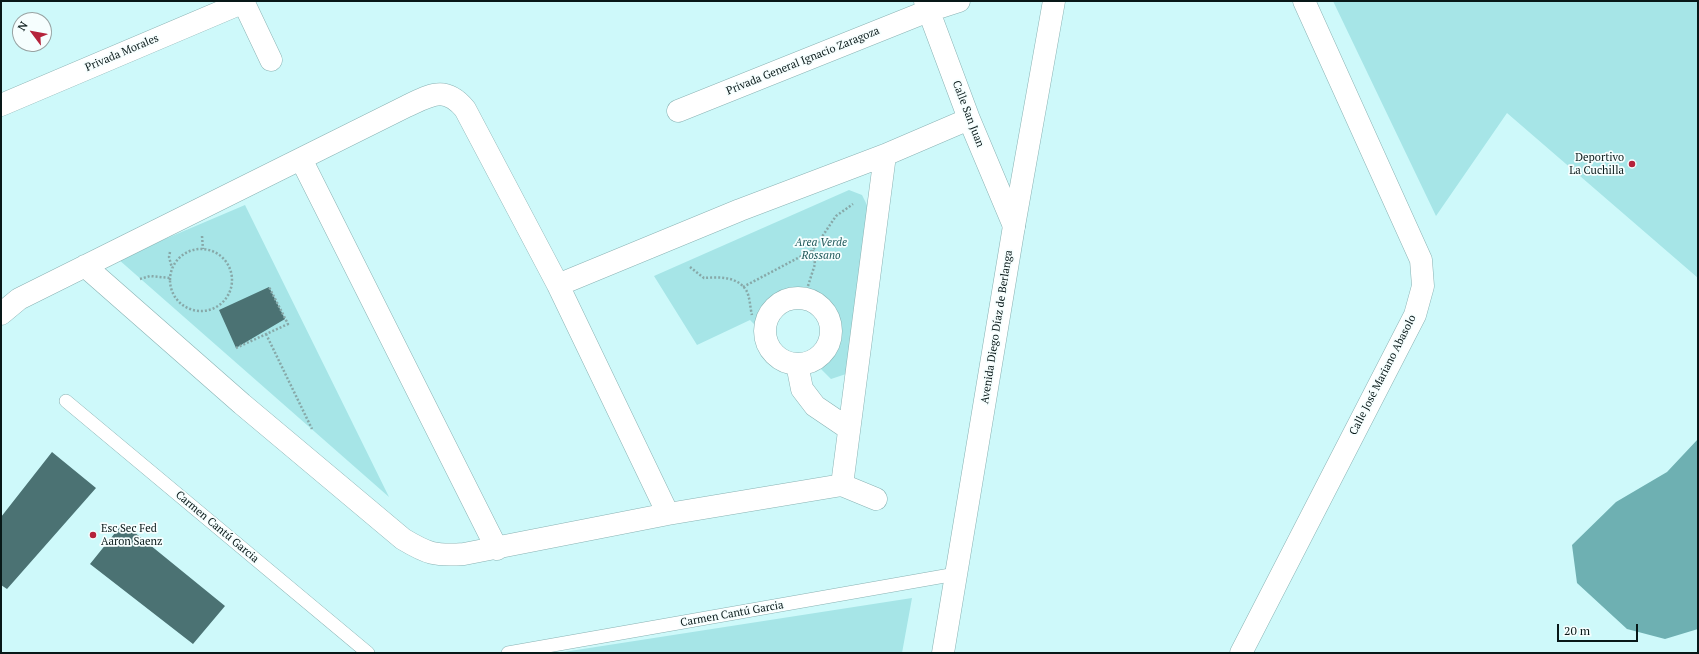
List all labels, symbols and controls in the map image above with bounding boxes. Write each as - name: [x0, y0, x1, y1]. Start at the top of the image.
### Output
- north arrow: [12, 12, 52, 52]
- text: N: [15, 19, 31, 33]
- street label: Privada General Ignacio Zaragoza: [724, 24, 882, 98]
- street label: Privada Morales: [83, 32, 161, 74]
- street label: Calle San Juan: [949, 79, 987, 149]
- place label: Deportivo La Cuchilla: [1569, 151, 1624, 177]
- marker: Deportivo La Cuchilla: [1627, 159, 1637, 169]
- park label: Area Verde Rossano: [795, 236, 847, 262]
- street label: Avenida Diego Díaz de Berlanga: [978, 249, 1016, 405]
- street label: Calle José Mariano Abasolo: [1347, 313, 1419, 437]
- street label: Carmen Cantú Garcia: [173, 488, 261, 566]
- place label: Esc Sec Fed Aaron Saenz: [101, 522, 162, 548]
- marker: Esc Sec Fed Aaron Saenz: [88, 530, 98, 540]
- street label: Carmen Cantú Garcia: [679, 598, 785, 630]
- scale bar: [1559, 616, 1640, 642]
- text: 20 m: [1564, 623, 1590, 638]

